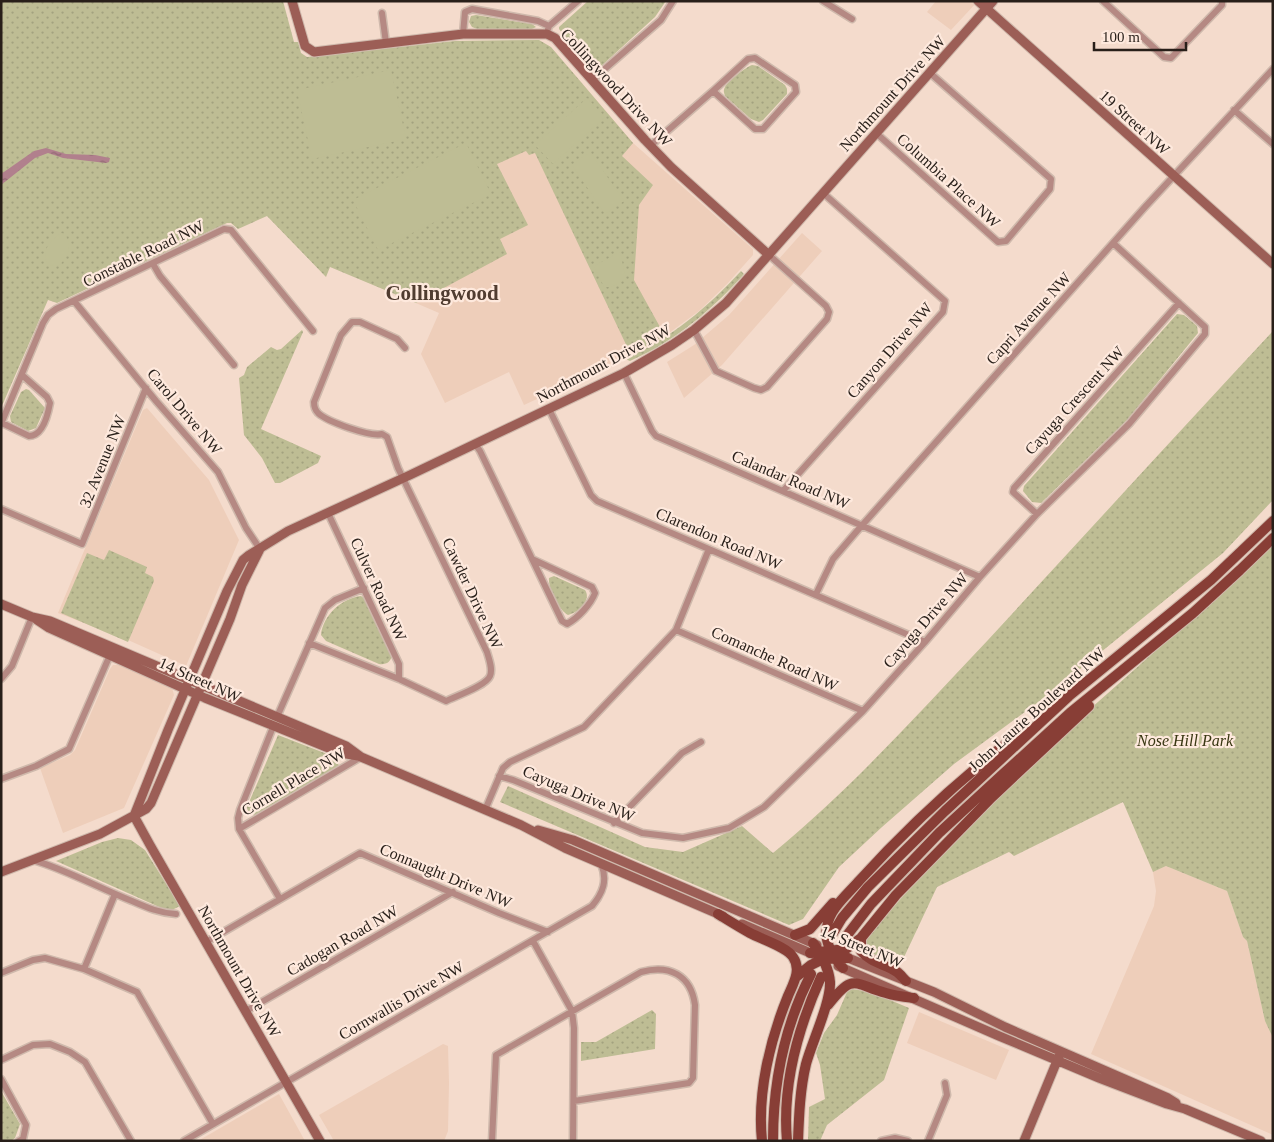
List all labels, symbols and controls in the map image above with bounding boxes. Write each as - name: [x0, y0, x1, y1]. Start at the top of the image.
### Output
- scale bar: [1094, 20, 1186, 52]
- street label: Collingwood Drive NW: [557, 25, 676, 151]
- text: 100 m: [1102, 29, 1140, 45]
- street label: Northmount Drive NW: [836, 32, 949, 155]
- street label: 19 Street NW: [1096, 87, 1174, 159]
- street label: Columbia Place NW: [894, 130, 1004, 232]
- street label: Constable Road NW: [80, 216, 207, 290]
- street label: Capri Avenue NW: [983, 268, 1075, 368]
- district label: Collingwood: [385, 281, 499, 305]
- street label: Canyon Drive NW: [843, 298, 937, 402]
- street label: Northmount Drive NW: [533, 320, 674, 406]
- street label: Cayuga Crescent NW: [1021, 342, 1129, 459]
- street label: Carol Drive NW: [144, 365, 226, 458]
- street label: 32 Avenue NW: [76, 412, 129, 510]
- street label: Calandar Road NW: [729, 447, 853, 512]
- street label: Clarendon Road NW: [653, 504, 785, 573]
- street label: Culver Road NW: [347, 535, 410, 644]
- street label: Cawder Drive NW: [439, 535, 506, 652]
- street label: Cayuga Drive NW: [880, 569, 972, 672]
- street label: Comanche Road NW: [709, 623, 842, 694]
- street label: John Laurie Boulevard NW: [965, 643, 1109, 775]
- street label: 14 Street NW: [156, 654, 244, 705]
- park label: Nose Hill Park: [1136, 732, 1234, 749]
- street label: Cornell Place NW: [239, 743, 349, 819]
- street label: Cayuga Drive NW: [520, 762, 638, 826]
- street label: Connaught Drive NW: [377, 840, 515, 912]
- street label: Cadogan Road NW: [284, 901, 402, 980]
- street label: Northmount Drive NW: [195, 902, 285, 1041]
- street label: 14 Street NW: [818, 922, 907, 971]
- street label: Cornwallis Drive NW: [336, 957, 467, 1043]

